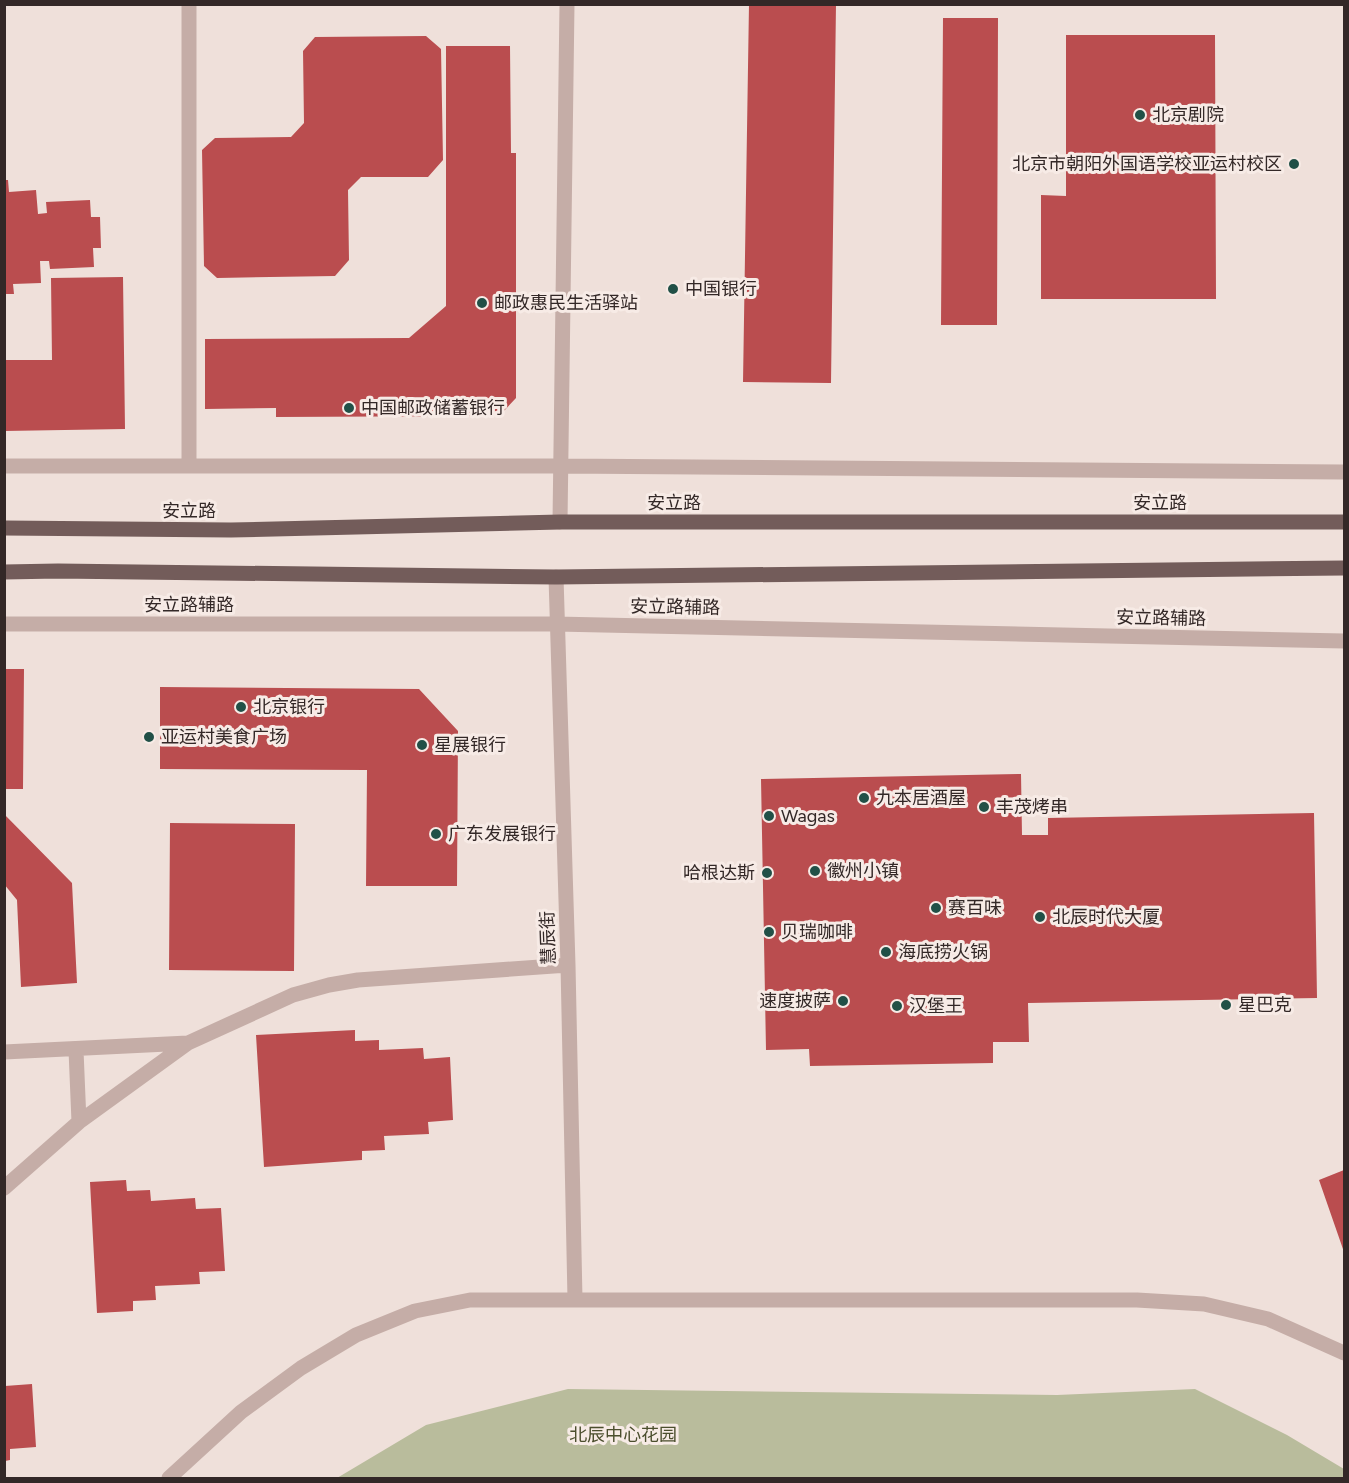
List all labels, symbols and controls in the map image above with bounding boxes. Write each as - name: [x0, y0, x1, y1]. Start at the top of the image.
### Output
- place label: 北京剧院: [1152, 104, 1224, 126]
- marker: 北京剧院: [1133, 108, 1147, 122]
- place label: 北京市朝阳外国语学校亚运村校区: [1012, 153, 1282, 175]
- marker: 北京市朝阳外国语学校亚运村校区: [1287, 157, 1301, 171]
- place label: 中国银行: [685, 278, 757, 300]
- marker: 中国银行: [666, 282, 680, 296]
- place label: 邮政惠民生活驿站: [494, 292, 638, 314]
- marker: 邮政惠民生活驿站: [475, 296, 489, 310]
- place label: 中国邮政储蓄银行: [361, 397, 505, 419]
- marker: 中国邮政储蓄银行: [342, 401, 356, 415]
- street label: 安立路: [647, 492, 701, 514]
- street label: 安立路: [1133, 492, 1187, 514]
- street label: 安立路: [162, 500, 216, 522]
- street label: 安立路辅路: [144, 594, 234, 616]
- street label: 安立路辅路: [630, 595, 720, 619]
- street label: 安立路辅路: [1116, 606, 1206, 630]
- place label: 北京银行: [253, 696, 325, 718]
- marker: 北京银行: [234, 700, 248, 714]
- place label: 亚运村美食广场: [161, 726, 287, 748]
- marker: 亚运村美食广场: [142, 730, 156, 744]
- place label: 星展银行: [434, 734, 506, 756]
- marker: 星展银行: [415, 738, 429, 752]
- place label: 九本居酒屋: [876, 787, 966, 809]
- marker: 九本居酒屋: [857, 791, 871, 805]
- place label: 丰茂烤串: [996, 796, 1068, 818]
- marker: 丰茂烤串: [977, 800, 991, 814]
- place label: Wagas: [781, 805, 835, 827]
- marker: Wagas: [762, 809, 776, 823]
- place label: 广东发展银行: [448, 823, 556, 845]
- marker: 广东发展银行: [429, 827, 443, 841]
- place label: 徽州小镇: [827, 860, 899, 882]
- place label: 哈根达斯: [683, 862, 755, 884]
- marker: 徽州小镇: [808, 864, 822, 878]
- marker: 哈根达斯: [760, 866, 774, 880]
- place label: 赛百味: [948, 897, 1002, 919]
- marker: 赛百味: [929, 901, 943, 915]
- place label: 北辰时代大厦: [1052, 906, 1160, 928]
- marker: 北辰时代大厦: [1033, 910, 1047, 924]
- street label: 慧辰街: [536, 911, 560, 965]
- place label: 贝瑞咖啡: [781, 921, 853, 943]
- marker: 贝瑞咖啡: [762, 925, 776, 939]
- place label: 海底捞火锅: [898, 941, 988, 963]
- marker: 海底捞火锅: [879, 945, 893, 959]
- place label: 速度披萨: [759, 990, 831, 1012]
- marker: 速度披萨: [836, 994, 850, 1008]
- place label: 星巴克: [1238, 994, 1292, 1016]
- place label: 汉堡王: [909, 995, 963, 1017]
- marker: 星巴克: [1219, 998, 1233, 1012]
- marker: 汉堡王: [890, 999, 904, 1013]
- park label: 北辰中心花园: [569, 1424, 677, 1446]

